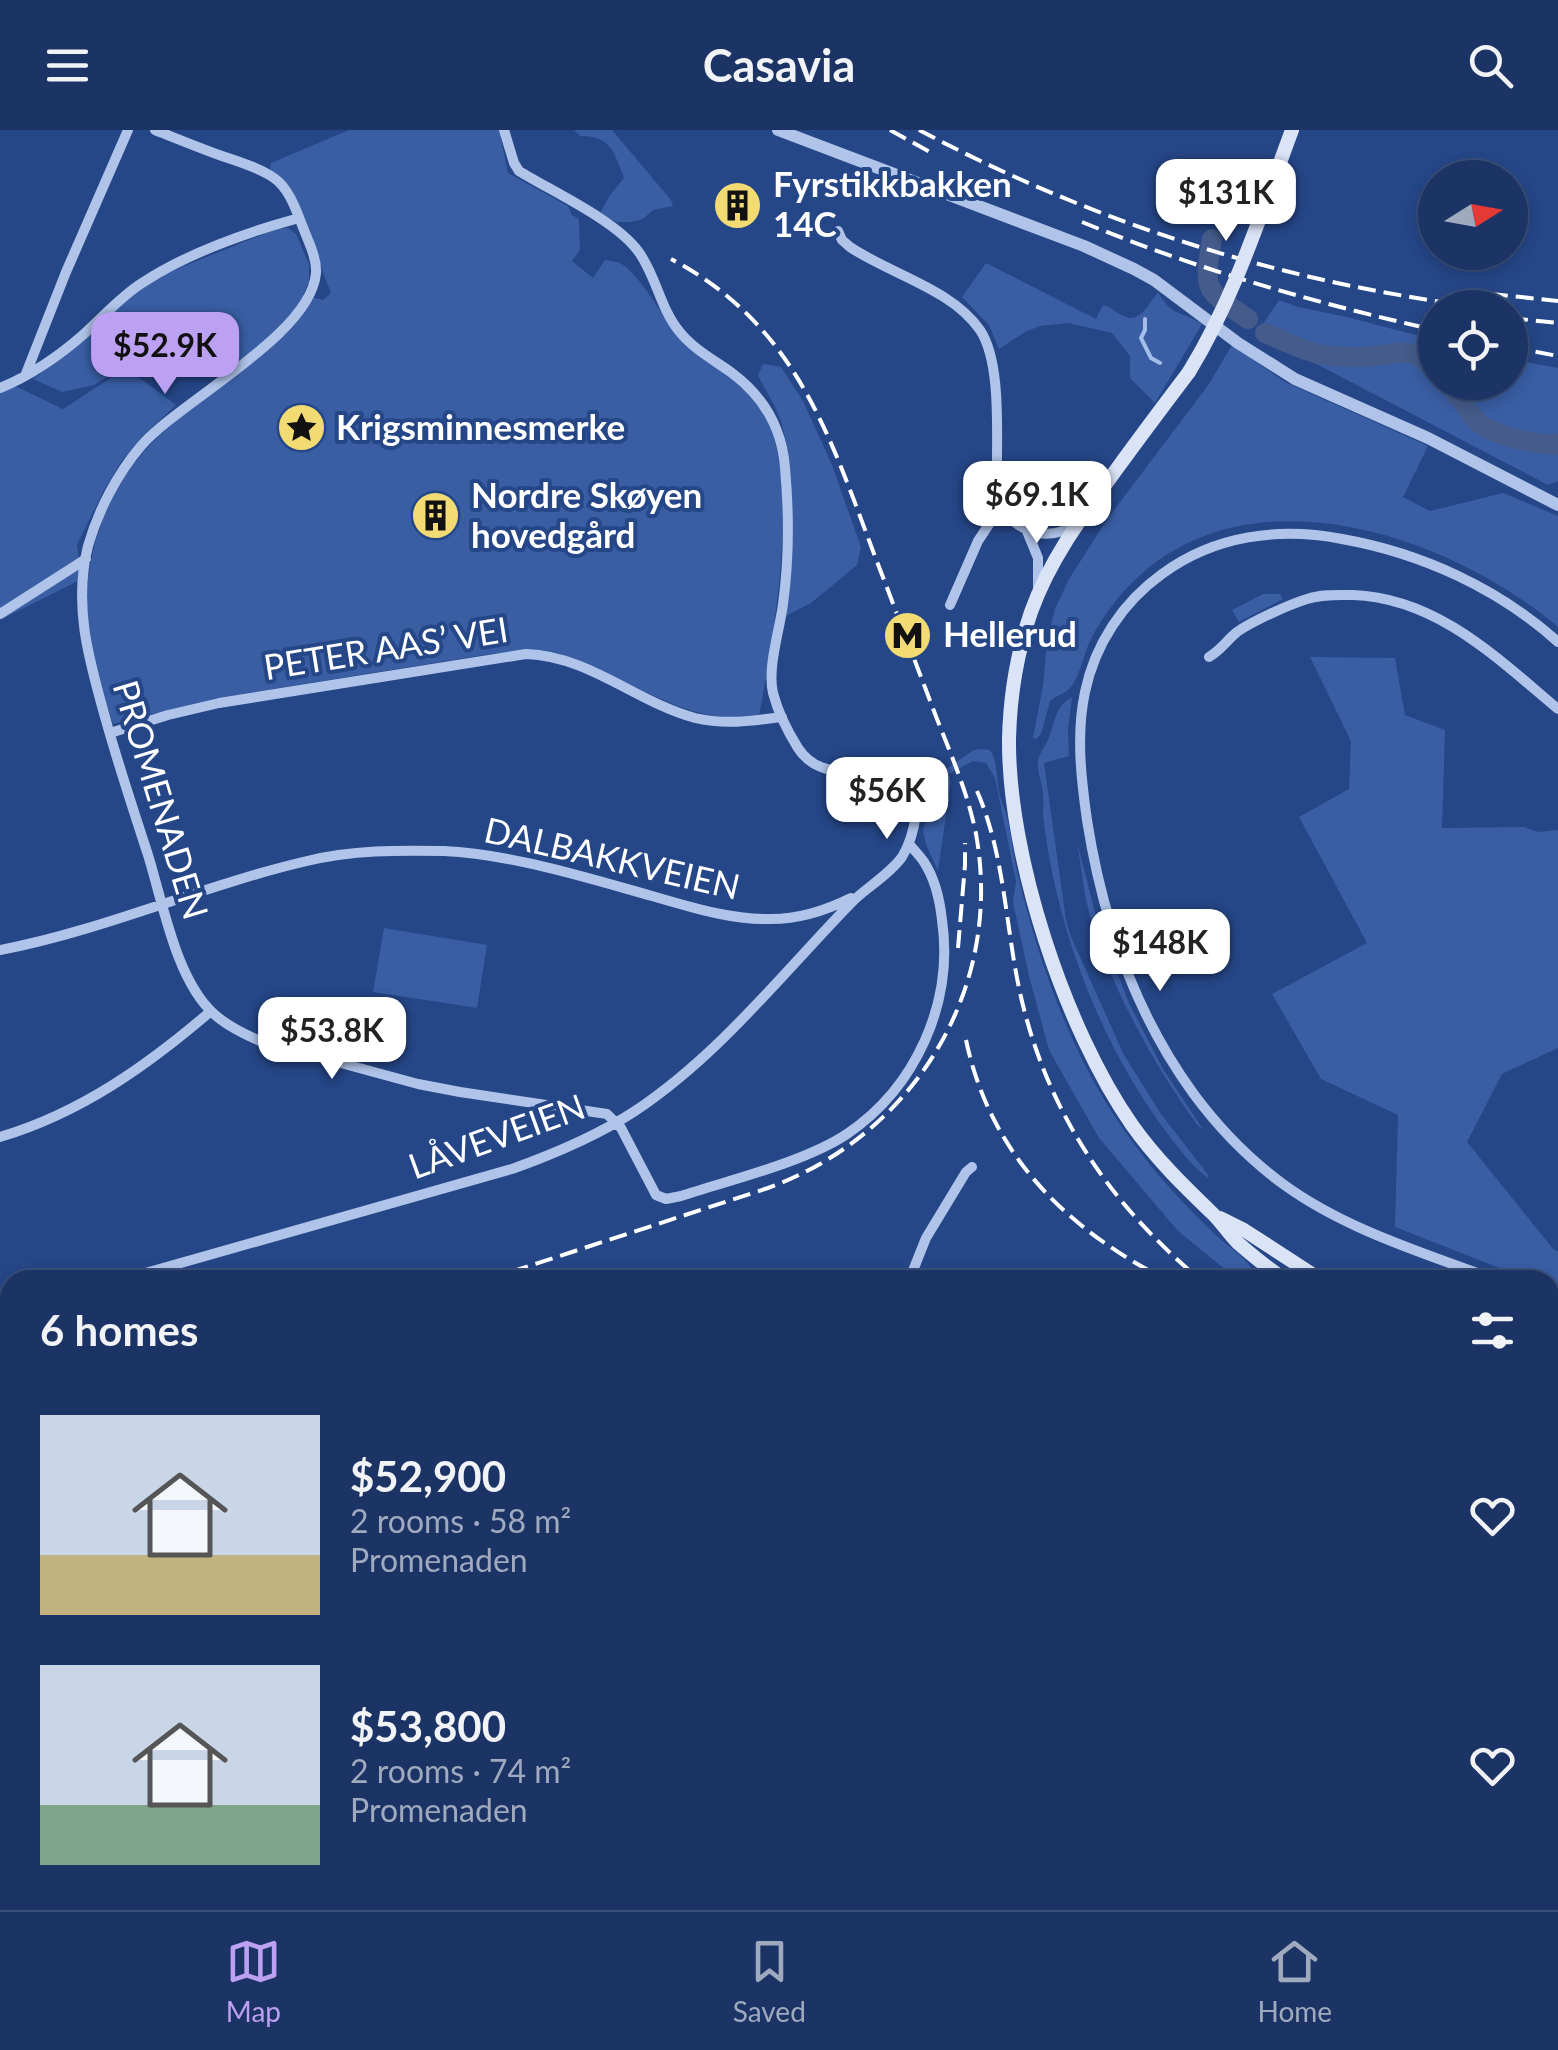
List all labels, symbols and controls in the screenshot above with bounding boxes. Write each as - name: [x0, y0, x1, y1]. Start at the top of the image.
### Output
- icon: menu: [40, 38, 95, 93]
- text: Casavia: [703, 38, 855, 92]
- icon: search: [1463, 38, 1518, 93]
- pin: $131K: [1156, 159, 1296, 244]
- north arrow: [1418, 160, 1528, 270]
- map controls: [1418, 160, 1528, 400]
- place label: Fyrstikkbakken 14C: [773, 162, 1012, 244]
- text: $131K: [1178, 172, 1274, 211]
- building icon: Fyrstikkbakken 14C: [712, 179, 764, 231]
- button: locate: [1418, 290, 1528, 400]
- pin: $52.9K: [84, 312, 246, 397]
- text: $52.9K: [113, 325, 217, 364]
- place icon: Krigsminnesmerke: [275, 402, 327, 454]
- place label: Krigsminnesmerke: [336, 405, 625, 447]
- pin: $69.1K: [956, 461, 1118, 546]
- place label: Nordre Skøyen hovedgård: [471, 473, 702, 555]
- text: $69.1K: [985, 474, 1089, 513]
- building icon: Nordre Skøyen hovedgård: [410, 490, 462, 542]
- street label: PETER AAS’ VEI: [261, 607, 511, 687]
- metro station icon: Hellerud: [882, 609, 934, 661]
- place label: Hellerud: [943, 612, 1077, 654]
- street label: PROMENADEN: [106, 675, 218, 924]
- pin: $56K: [828, 757, 946, 842]
- text: $56K: [848, 770, 926, 809]
- street label: DALBAKKVEIEN: [481, 807, 744, 907]
- pin: $148K: [1090, 909, 1230, 994]
- text: $148K: [1112, 922, 1208, 961]
- pin: $53.8K: [251, 997, 413, 1082]
- text: $53.8K: [280, 1010, 384, 1049]
- street label: LÅVEVEIEN: [403, 1084, 590, 1186]
- icon: filters: [1465, 1303, 1520, 1358]
- text: 6 homes: [40, 1305, 198, 1355]
- text: $52,900: [350, 1451, 506, 1501]
- icon: home: [120, 1455, 240, 1575]
- icon: heart: [1465, 1488, 1520, 1543]
- text: 2 rooms · 58 m²: [350, 1501, 571, 1540]
- text: Promenaden: [350, 1540, 528, 1579]
- text: $53,800: [350, 1701, 506, 1751]
- icon: home: [120, 1705, 240, 1825]
- icon: heart: [1465, 1738, 1520, 1793]
- text: 2 rooms · 74 m²: [350, 1751, 571, 1790]
- text: Promenaden: [350, 1790, 528, 1829]
- tab: Map: [226, 1934, 281, 2028]
- tab: Saved: [733, 1934, 806, 2028]
- tab: Home: [1258, 1934, 1332, 2028]

